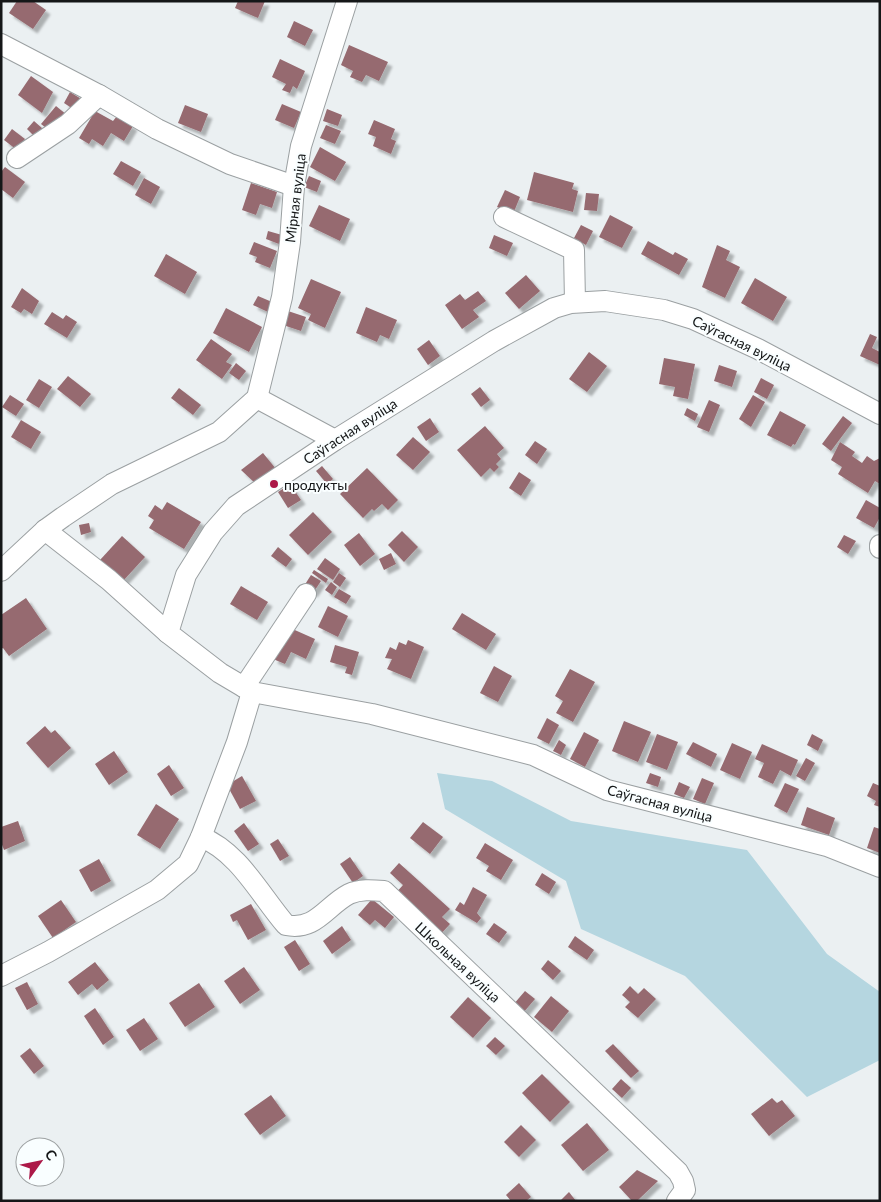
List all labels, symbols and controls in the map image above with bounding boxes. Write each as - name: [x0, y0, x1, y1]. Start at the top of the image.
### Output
- street label: Мірная вуліца: [281, 152, 309, 244]
- street label: Саўгасная вуліца: [690, 312, 794, 374]
- street label: Саўгасная вуліца: [300, 394, 400, 468]
- place label: продукты: [284, 476, 347, 493]
- marker: продукты: [268, 478, 280, 490]
- street label: Саўгасная вуліца: [605, 781, 715, 825]
- street label: Школьная вуліца: [412, 918, 504, 1006]
- north arrow: [15, 1137, 65, 1187]
- text: С: [42, 1146, 61, 1164]

